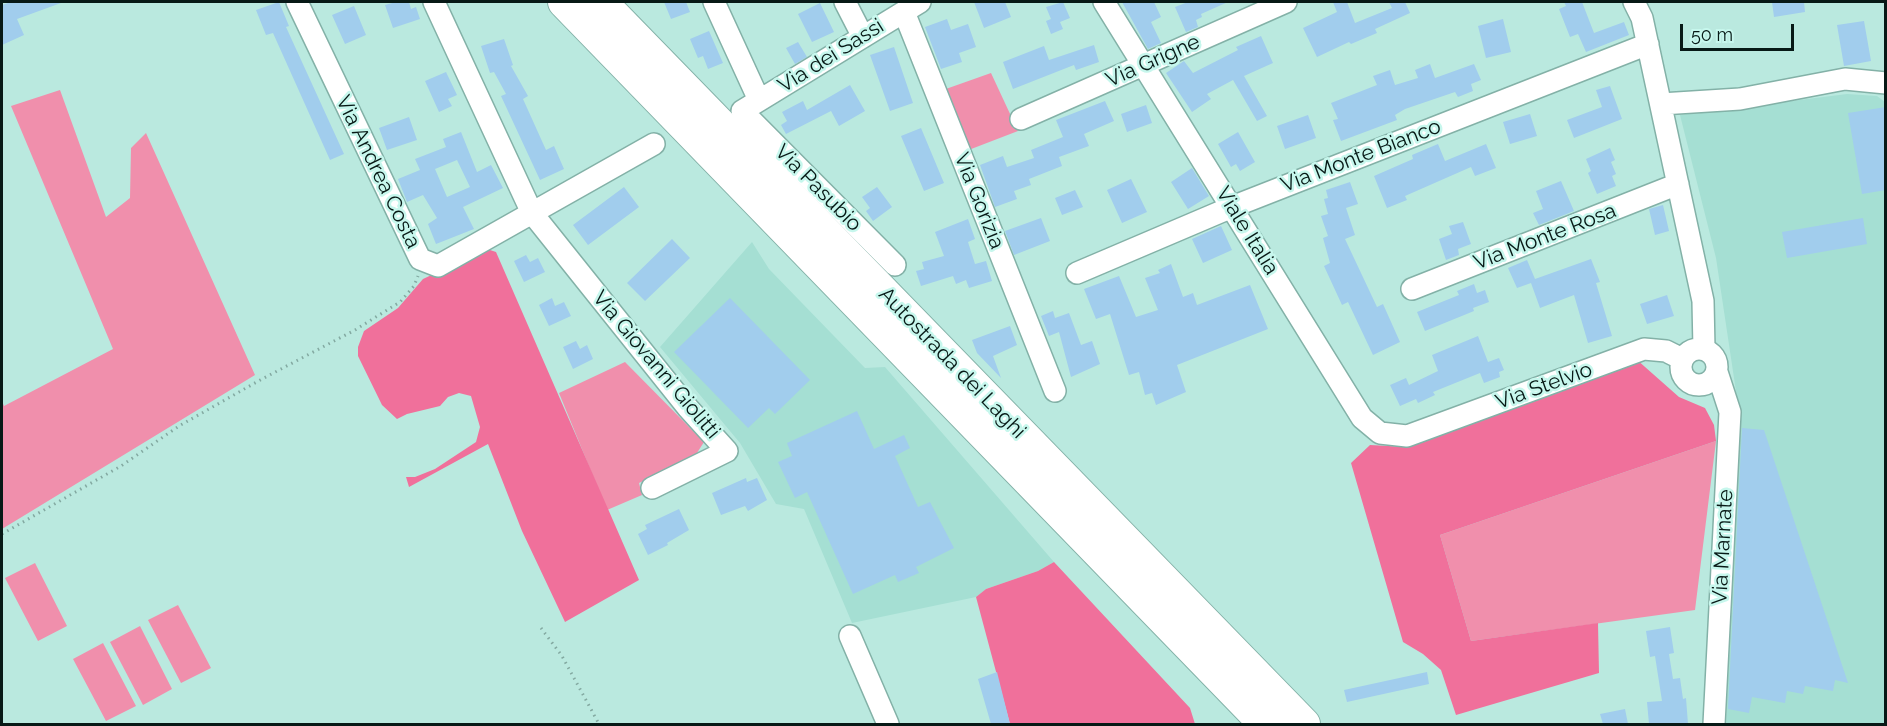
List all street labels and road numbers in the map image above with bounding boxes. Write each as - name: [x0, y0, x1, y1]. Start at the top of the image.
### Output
- street label: Via dei Sassi: [773, 14, 889, 98]
- street label: Via Grigne: [1102, 29, 1204, 93]
- street label: Via Andrea Costa: [330, 92, 426, 252]
- street label: Via Monte Bianco: [1277, 114, 1445, 198]
- street label: Via Pasubio: [769, 139, 867, 237]
- street label: Via Gorizia: [948, 149, 1010, 253]
- street label: Viale Italia: [1210, 182, 1284, 280]
- street label: Via Monte Rosa: [1470, 198, 1620, 276]
- street label: Autostrada dei Laghi: [873, 282, 1031, 444]
- street label: Via Giovanni Giolitti: [587, 286, 725, 444]
- street label: Via Stelvio: [1492, 357, 1596, 415]
- street label: Via Marnate: [1707, 489, 1739, 605]

